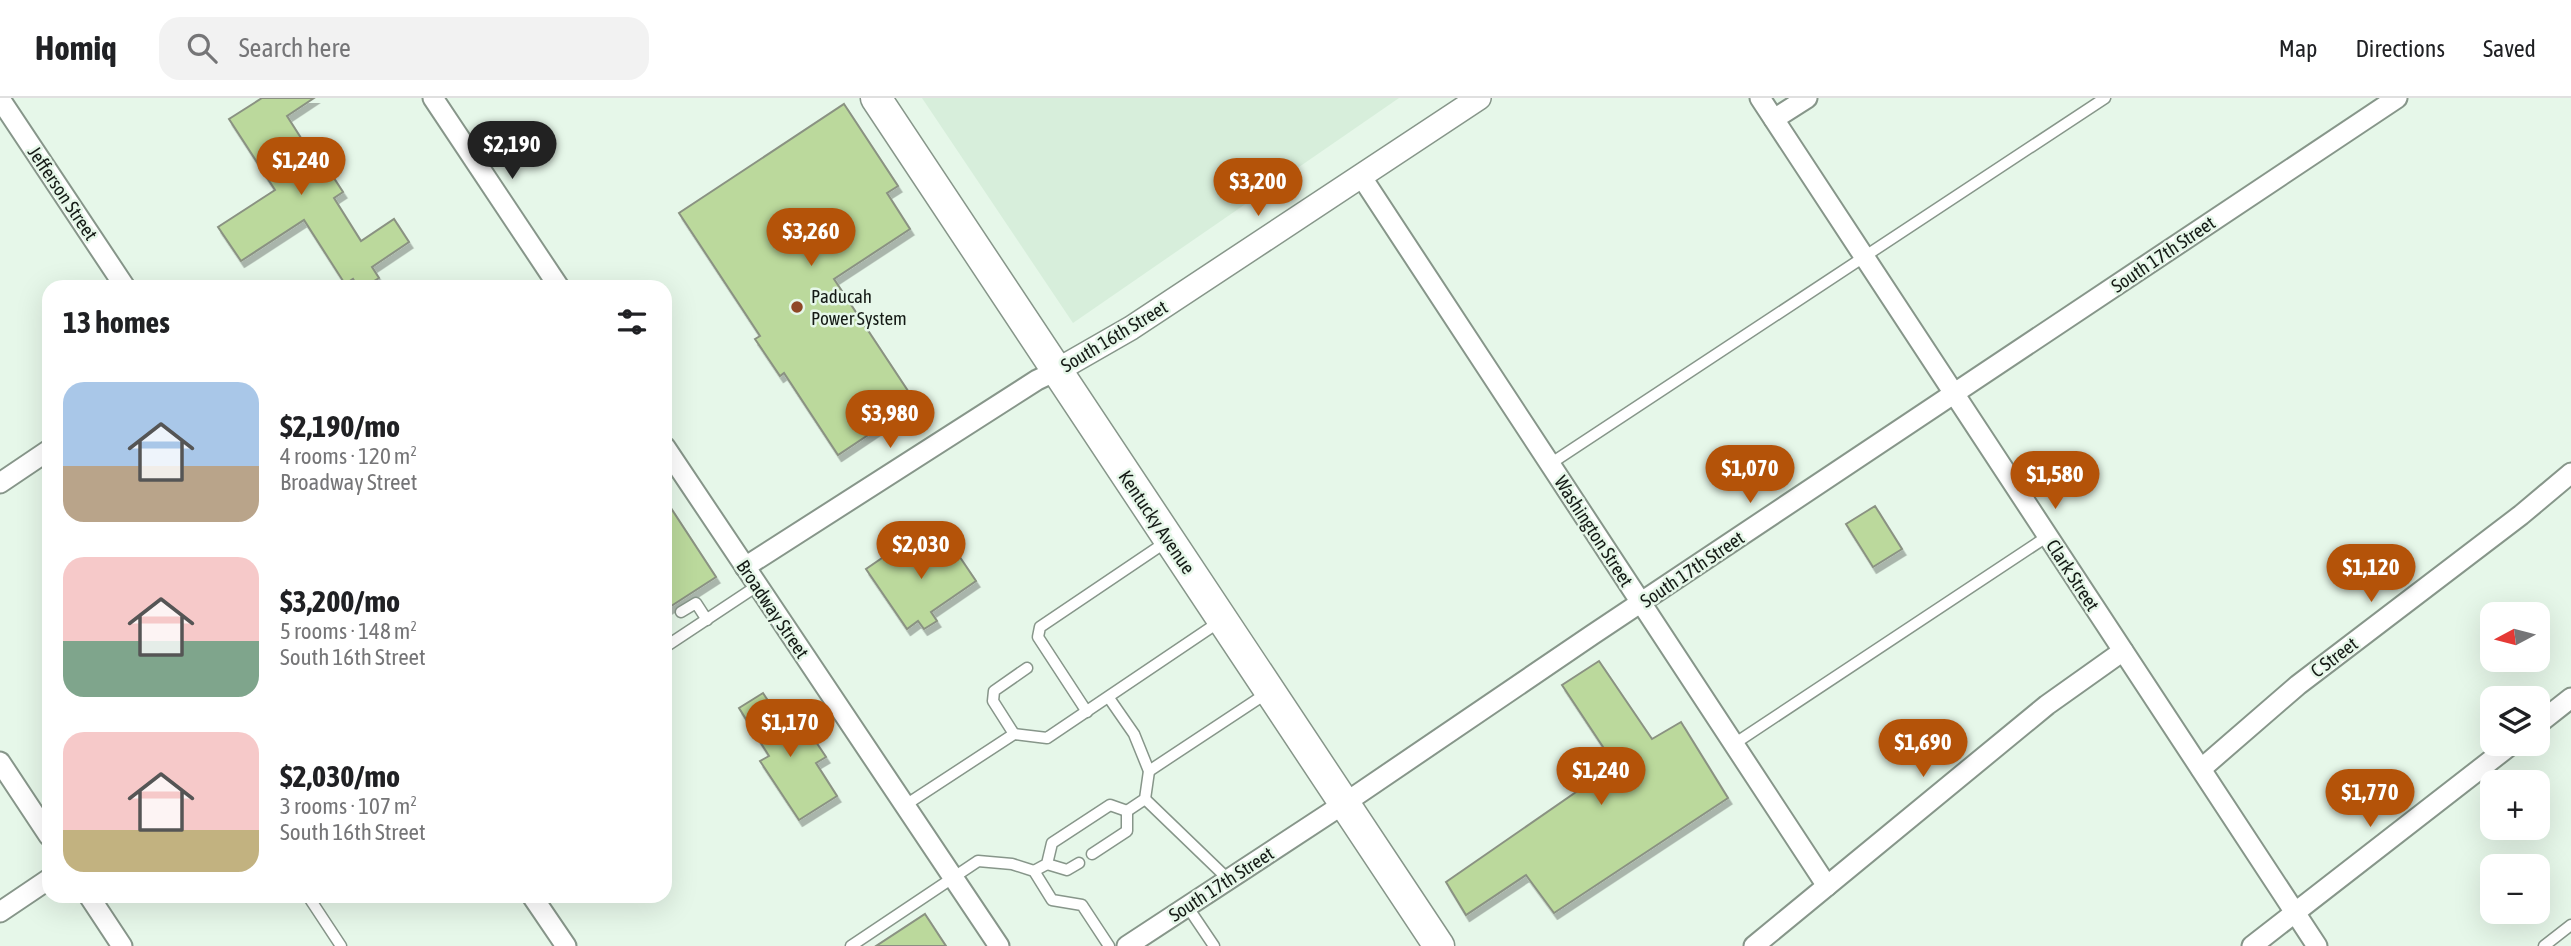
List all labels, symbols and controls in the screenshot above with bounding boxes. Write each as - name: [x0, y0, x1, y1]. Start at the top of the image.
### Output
- search box: [159, 17, 649, 80]
- text: Homiq: [35, 29, 117, 67]
- icon: search: [183, 29, 221, 67]
- text: Search here: [239, 33, 351, 63]
- text: Map: [2279, 35, 2317, 62]
- text: Directions: [2355, 35, 2445, 62]
- text: Saved: [2483, 35, 2536, 62]
- pin: $2,190: [455, 122, 569, 181]
- text: $2,190: [484, 131, 541, 157]
- pin: $1,240: [244, 138, 358, 197]
- street label: Jefferson Street: [24, 142, 102, 244]
- text: $1,240: [273, 147, 330, 173]
- pin: $3,200: [1201, 158, 1315, 218]
- text: $3,200: [1230, 168, 1287, 194]
- pin: $3,260: [754, 208, 868, 268]
- street label: South 17th Street: [2107, 211, 2219, 297]
- text: $3,260: [783, 218, 840, 244]
- place label: Paducah Power System: [811, 285, 907, 329]
- street label: South 16th Street: [1057, 296, 1171, 376]
- marker: Paducah Power System: [789, 299, 805, 315]
- icon: filters: [613, 303, 651, 341]
- text: 13 homes: [63, 305, 170, 339]
- pin: $3,980: [833, 390, 947, 450]
- text: $3,980: [862, 400, 919, 426]
- text: $2,190/mo: [280, 409, 400, 443]
- icon: home: [119, 410, 203, 494]
- text: 4 rooms · 120 m²: [280, 443, 417, 469]
- pin: $1,070: [1693, 446, 1807, 505]
- pin: $1,580: [1998, 452, 2112, 511]
- text: $1,070: [1722, 455, 1779, 481]
- text: $1,580: [2027, 461, 2084, 487]
- street label: Kentucky Avenue: [1114, 466, 1200, 578]
- text: Broadway Street: [280, 469, 417, 495]
- street label: Washington Street: [1550, 472, 1638, 590]
- pin: $2,030: [864, 522, 978, 581]
- street label: South 17th Street: [1636, 526, 1748, 612]
- text: $2,030: [893, 531, 950, 557]
- street label: Clark Street: [2042, 535, 2104, 615]
- pin: $1,120: [2314, 545, 2428, 604]
- text: $1,120: [2343, 554, 2400, 580]
- street label: Broadway Street: [732, 556, 814, 662]
- text: $3,200/mo: [280, 584, 400, 618]
- icon: home: [119, 585, 203, 669]
- north arrow: [2480, 602, 2550, 672]
- map controls: [2480, 602, 2550, 924]
- text: 5 rooms · 148 m²: [280, 618, 417, 644]
- street label: C Street: [2306, 632, 2362, 682]
- text: South 16th Street: [280, 644, 426, 670]
- button: layers: [2480, 686, 2550, 756]
- pin: $1,170: [733, 700, 847, 759]
- text: $1,170: [762, 709, 819, 735]
- pin: $1,690: [1866, 720, 1980, 779]
- text: $1,690: [1895, 729, 1952, 755]
- pin: $1,240: [1544, 748, 1658, 807]
- text: $1,240: [1573, 757, 1630, 783]
- text: $2,030/mo: [280, 759, 400, 793]
- icon: home: [119, 760, 203, 844]
- pin: $1,770: [2313, 770, 2427, 829]
- button: +: [2480, 770, 2550, 840]
- text: $1,770: [2342, 779, 2399, 805]
- text: 3 rooms · 107 m²: [280, 793, 417, 819]
- text: South 16th Street: [280, 819, 426, 845]
- street label: South 17th Street: [1165, 842, 1277, 926]
- button: −: [2480, 854, 2550, 924]

